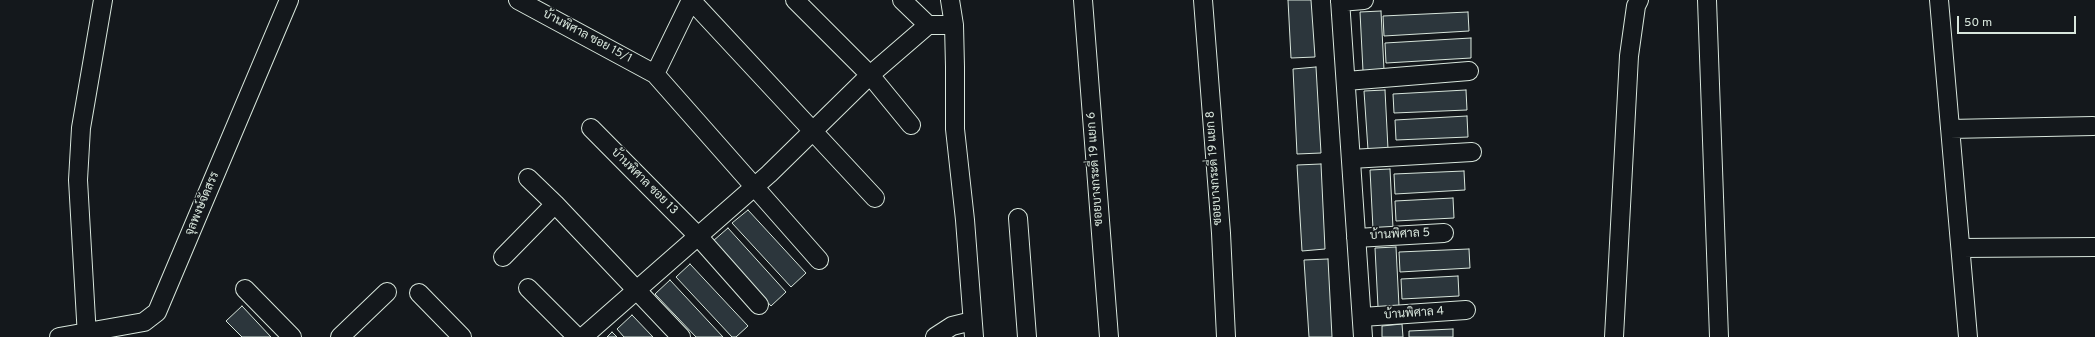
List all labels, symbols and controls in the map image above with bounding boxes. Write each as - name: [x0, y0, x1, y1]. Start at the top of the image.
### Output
- street label: บ้านพิศาล ซอย 15/1: [540, 7, 634, 67]
- scale bar: [1959, 8, 2078, 34]
- text: 50 m: [1964, 15, 1992, 31]
- street label: ซอยบางกระดี่ 19 แยก 8: [1204, 110, 1226, 226]
- street label: ซอยบางกระดี่ 19 แยก 6: [1085, 111, 1107, 227]
- street label: บ้านพิศาล ซอย 13: [608, 146, 680, 218]
- street label: จุลพงษ์จัดสรร: [183, 170, 223, 238]
- street label: บ้านพิศาล 5: [1370, 226, 1430, 244]
- street label: บ้านพิศาล 4: [1384, 305, 1444, 323]

